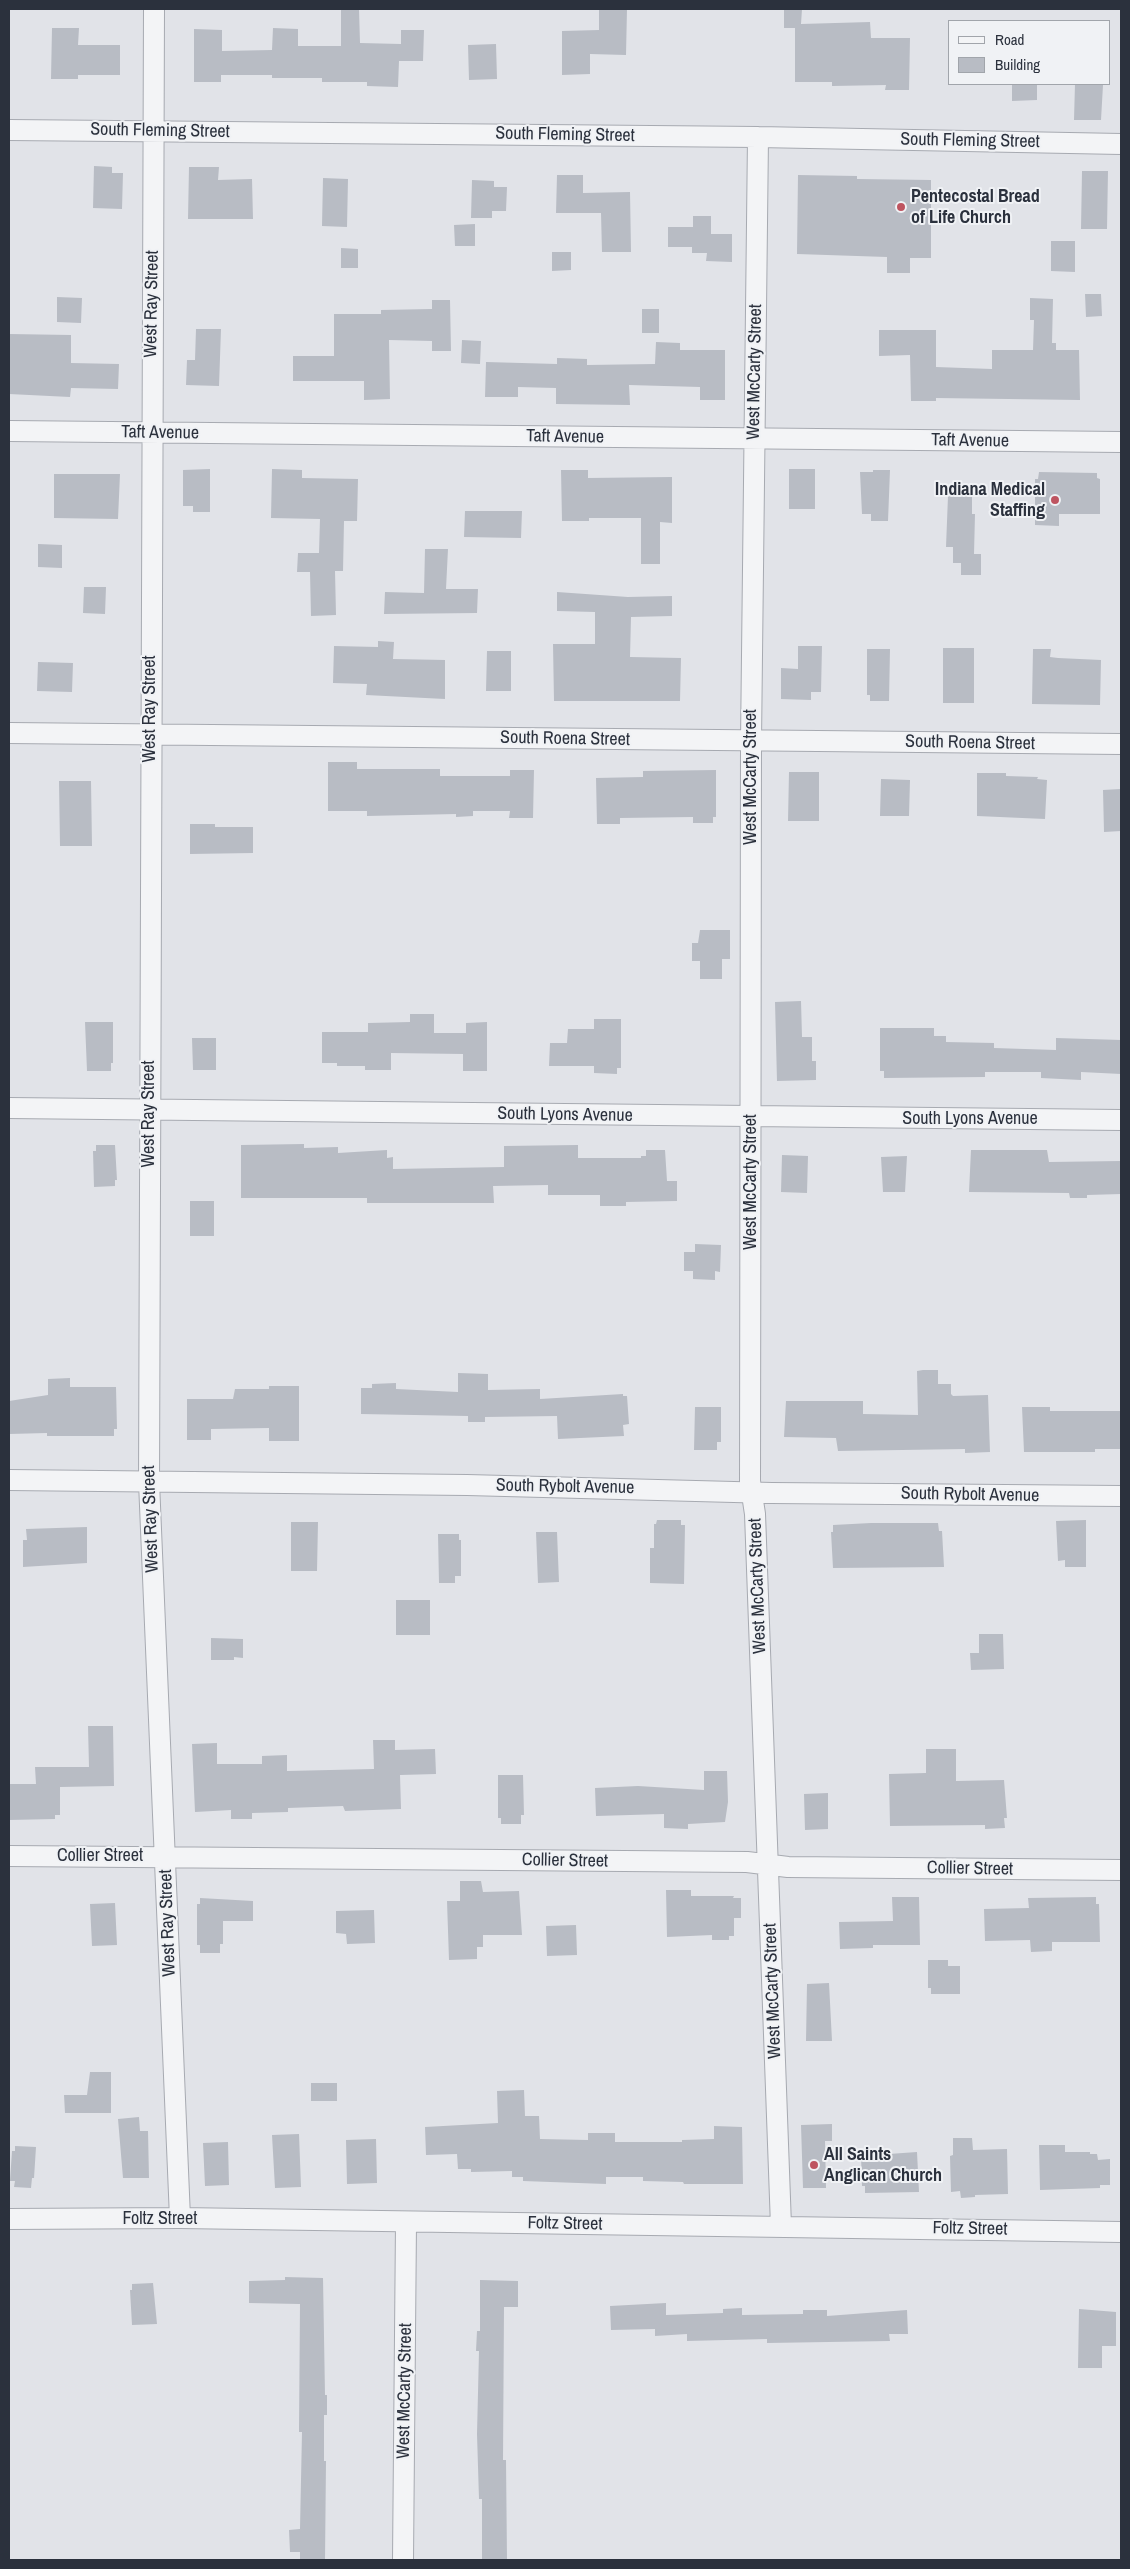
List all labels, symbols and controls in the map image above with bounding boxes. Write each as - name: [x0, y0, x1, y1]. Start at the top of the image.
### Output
- legend: [948, 20, 1110, 85]
- text: Road: [995, 29, 1024, 50]
- text: Building: [995, 54, 1040, 75]
- street label: South Fleming Street: [90, 119, 230, 143]
- street label: South Fleming Street: [495, 123, 635, 147]
- street label: South Fleming Street: [900, 129, 1040, 153]
- place label: Pentecostal Bread of Life Church: [911, 186, 1040, 228]
- marker: Pentecostal Bread of Life Church: [895, 201, 907, 213]
- street label: West Ray Street: [140, 250, 164, 358]
- street label: West McCarty Street: [743, 304, 767, 440]
- street label: Taft Avenue: [121, 422, 199, 444]
- street label: Taft Avenue: [526, 426, 604, 448]
- street label: Taft Avenue: [931, 430, 1009, 452]
- place label: Indiana Medical Staffing: [935, 479, 1045, 522]
- marker: Indiana Medical Staffing: [1049, 494, 1061, 506]
- street label: West Ray Street: [139, 655, 161, 763]
- street label: West McCarty Street: [740, 709, 762, 845]
- street label: South Roena Street: [500, 727, 630, 751]
- street label: South Roena Street: [905, 731, 1035, 755]
- street label: West Ray Street: [138, 1060, 160, 1168]
- street label: South Lyons Avenue: [497, 1103, 633, 1127]
- street label: South Lyons Avenue: [902, 1108, 1038, 1130]
- street label: West McCarty Street: [740, 1114, 762, 1250]
- street label: West Ray Street: [138, 1465, 164, 1573]
- street label: South Rybolt Avenue: [496, 1475, 634, 1499]
- street label: South Rybolt Avenue: [901, 1483, 1039, 1507]
- street label: West McCarty Street: [745, 1518, 771, 1654]
- street label: Collier Street: [57, 1845, 143, 1867]
- street label: Collier Street: [522, 1849, 608, 1873]
- street label: Collier Street: [927, 1857, 1013, 1881]
- street label: West Ray Street: [155, 1869, 181, 1977]
- street label: West McCarty Street: [760, 1923, 786, 2059]
- place label: All Saints Anglican Church: [824, 2144, 942, 2186]
- marker: All Saints Anglican Church: [808, 2159, 820, 2171]
- street label: Foltz Street: [123, 2208, 197, 2230]
- street label: Foltz Street: [527, 2213, 603, 2235]
- street label: Foltz Street: [932, 2218, 1008, 2240]
- street label: West McCarty Street: [393, 2323, 417, 2459]

